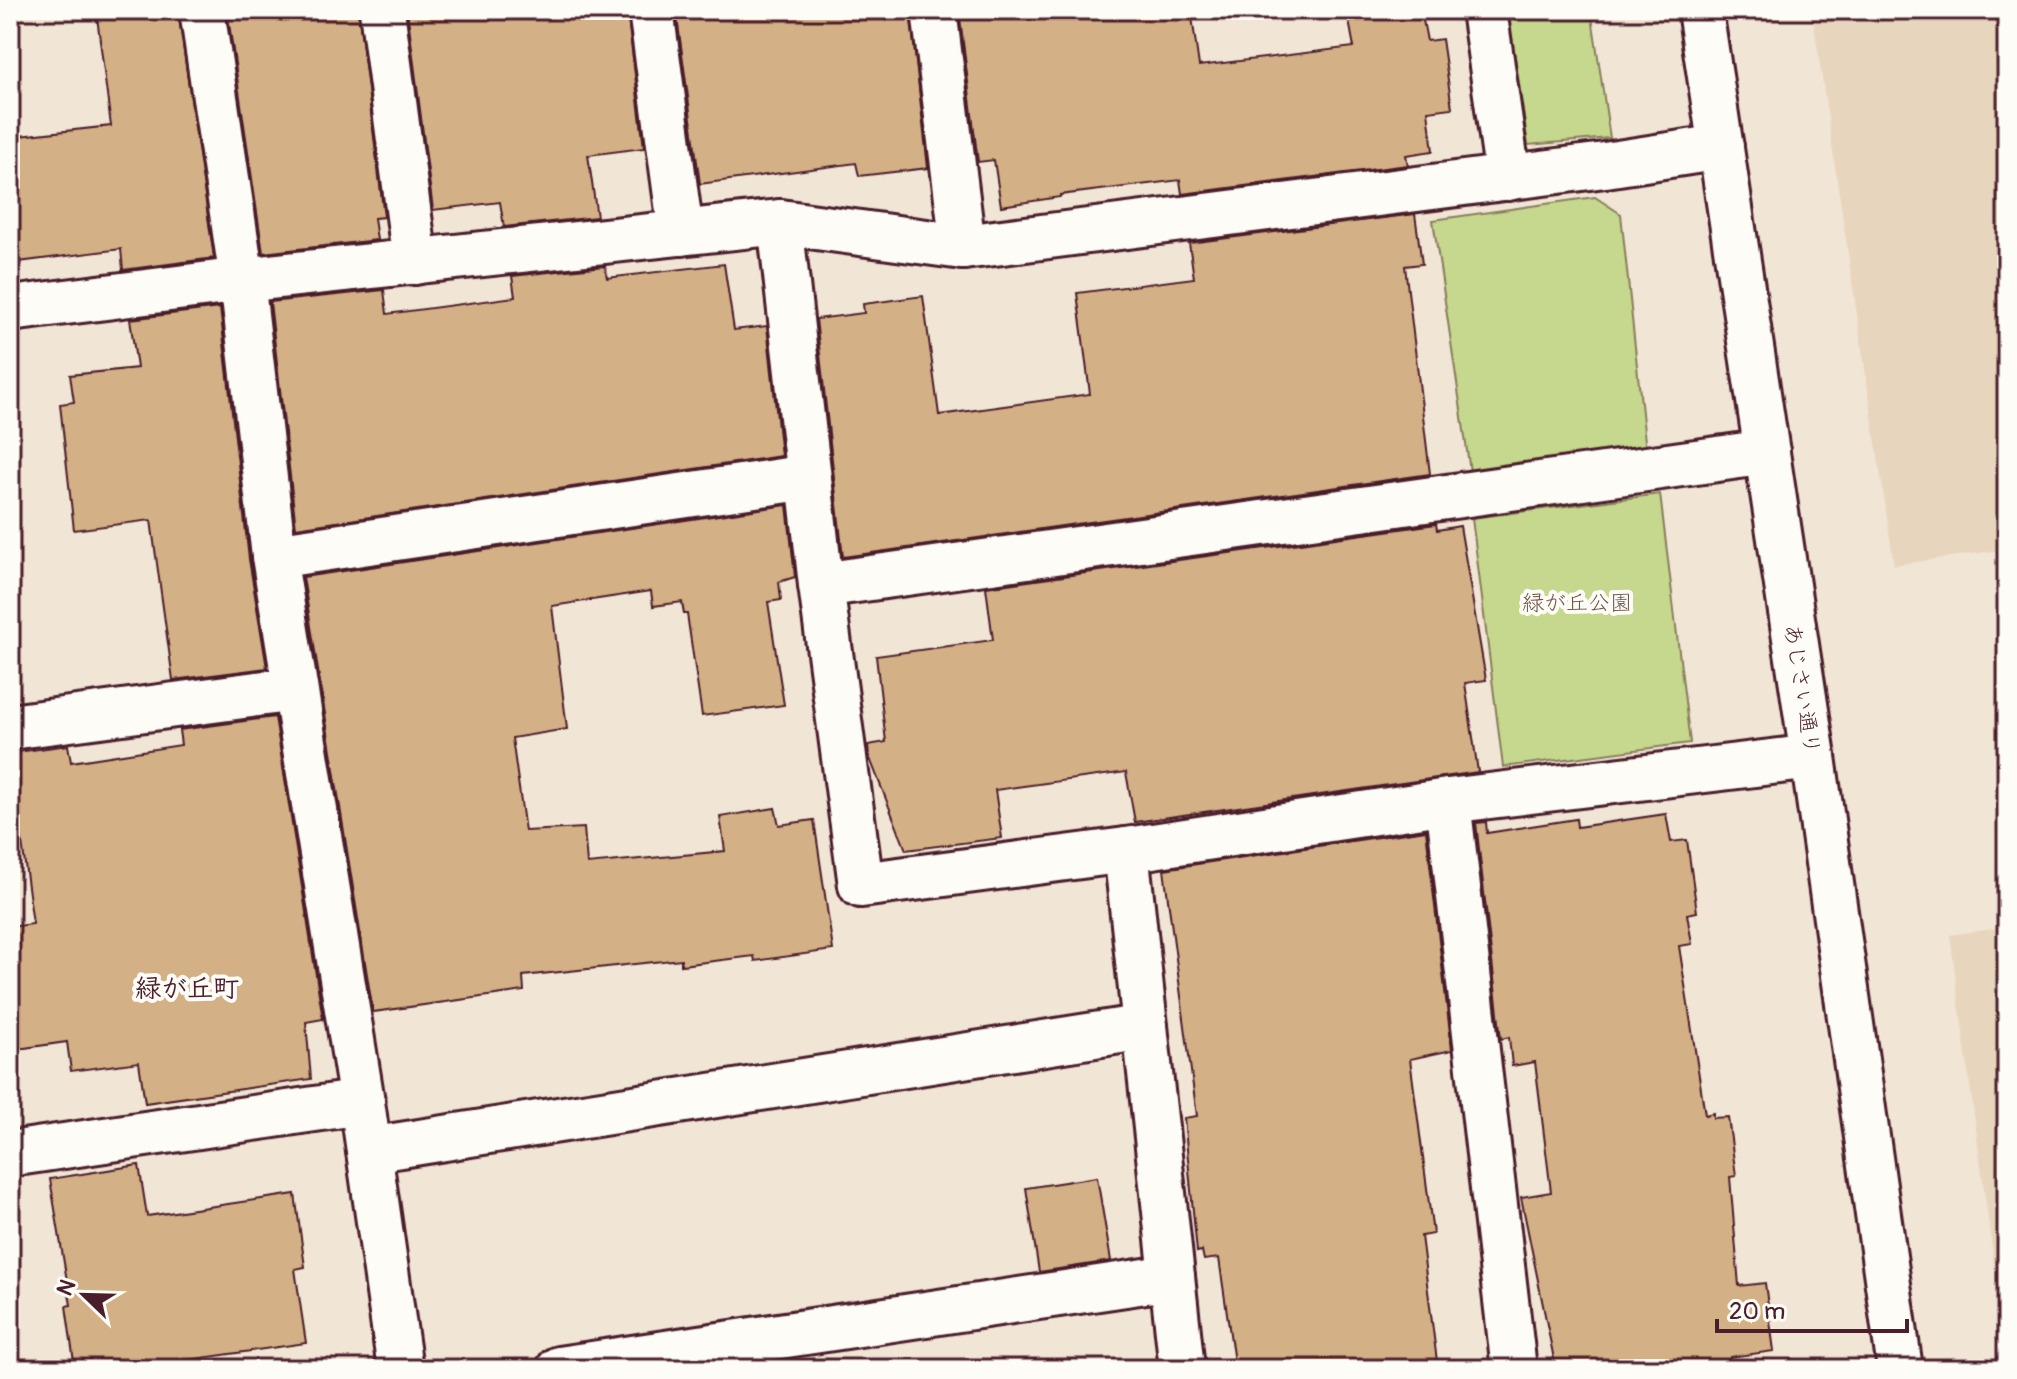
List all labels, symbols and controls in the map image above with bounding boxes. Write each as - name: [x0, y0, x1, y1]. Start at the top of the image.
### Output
- park label: 緑が丘公園: [1522, 589, 1632, 617]
- street label: あじさい通り: [1778, 622, 1826, 757]
- district label: 緑が丘町: [135, 973, 239, 1005]
- north arrow: [44, 1255, 124, 1335]
- text: N: [51, 1275, 82, 1300]
- scale bar: [1717, 1283, 1907, 1333]
- text: 20 m: [1729, 1297, 1785, 1326]

